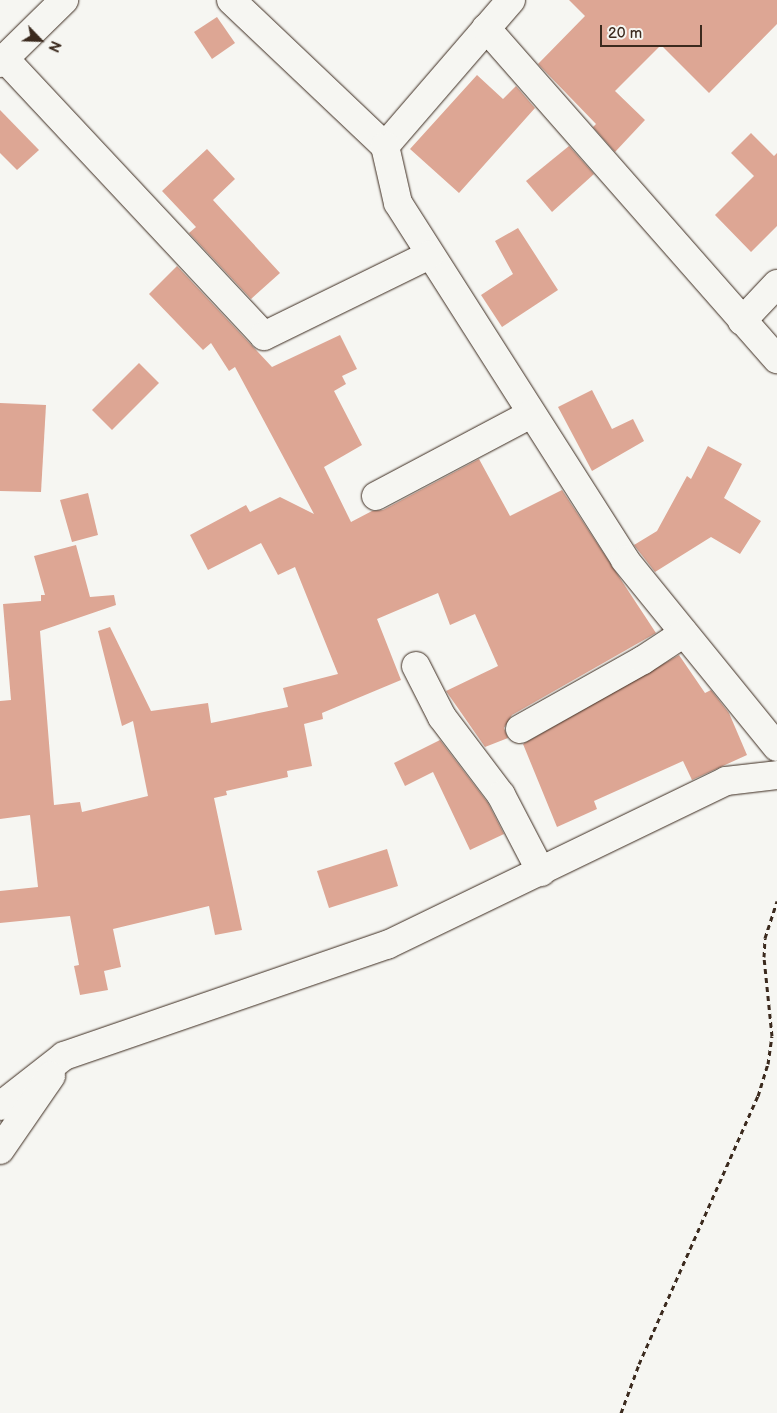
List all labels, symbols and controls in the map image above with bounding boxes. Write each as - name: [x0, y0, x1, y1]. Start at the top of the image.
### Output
- north arrow: [15, 15, 65, 65]
- scale bar: [602, 15, 704, 47]
- text: 20 m: [608, 24, 642, 43]
- text: N: [44, 38, 64, 55]

